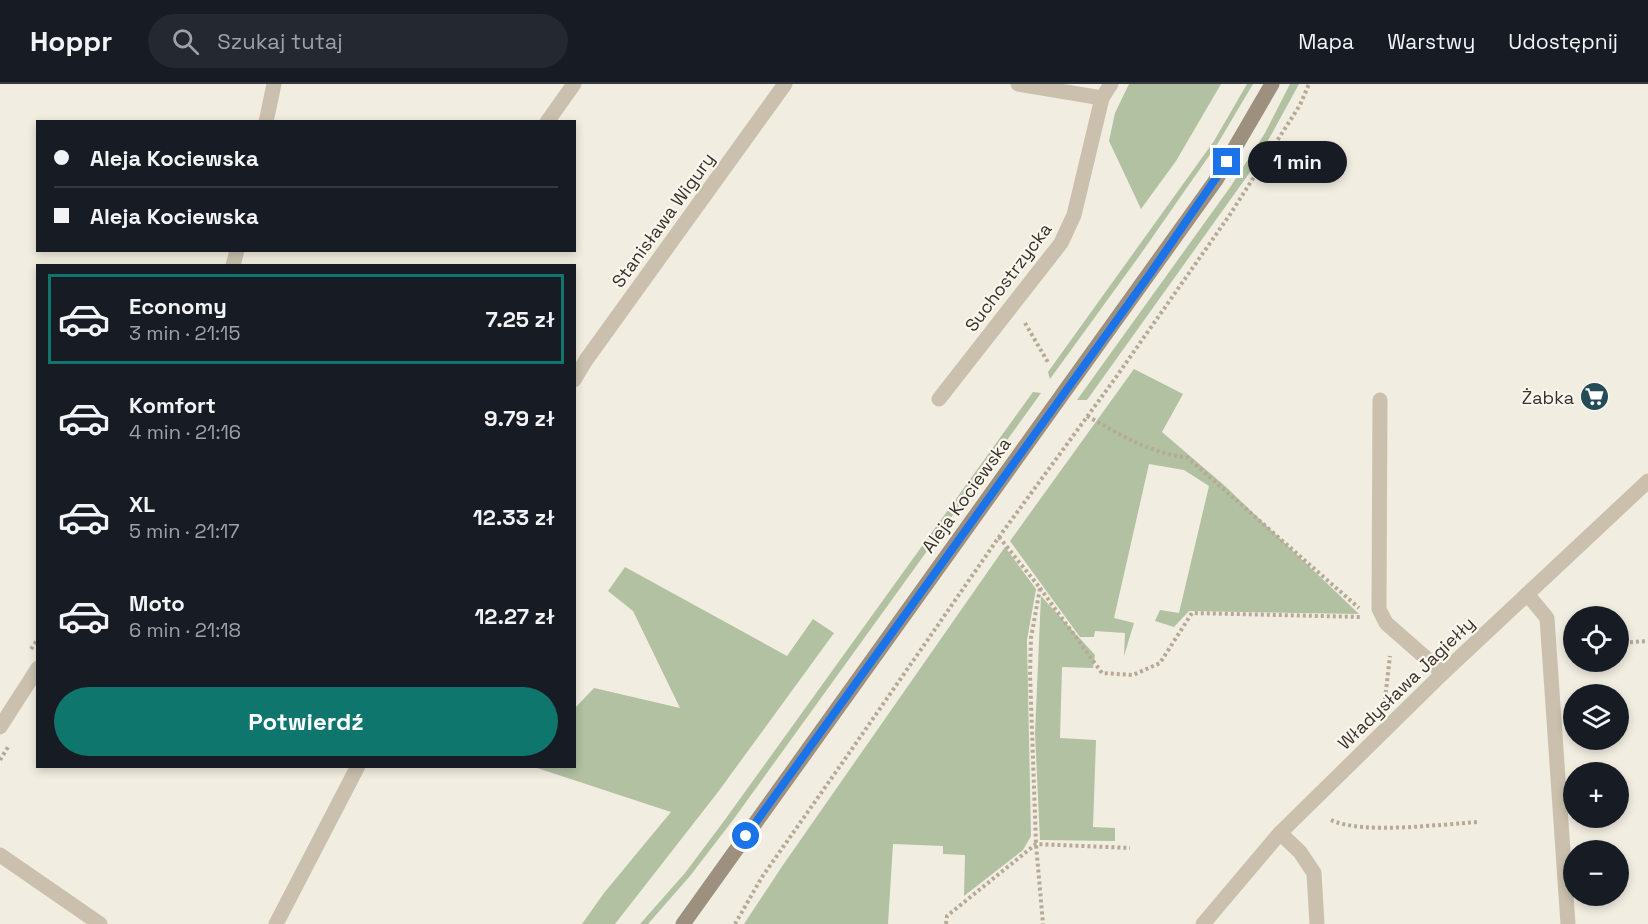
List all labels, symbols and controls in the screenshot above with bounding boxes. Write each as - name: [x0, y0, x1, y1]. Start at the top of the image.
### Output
- search box: [148, 14, 568, 68]
- text: Hoppr: [30, 23, 112, 59]
- icon: search: [169, 25, 202, 58]
- text: Szukaj tutaj: [217, 27, 343, 55]
- text: Mapa: [1298, 28, 1354, 55]
- text: Warstwy: [1387, 28, 1475, 55]
- text: Udostępnij: [1508, 28, 1618, 55]
- callout: 1 min: [1248, 141, 1347, 183]
- text: Aleja Kociewska: [90, 144, 259, 172]
- street label: Stanisława Wigury: [606, 148, 720, 292]
- route end: [1213, 148, 1240, 175]
- text: 1 min: [1273, 149, 1322, 175]
- text: Aleja Kociewska: [90, 202, 259, 230]
- street label: Suchostrzycka: [960, 218, 1056, 336]
- icon: car: [57, 292, 111, 346]
- text: Economy: [129, 292, 227, 320]
- text: 7.25 zł: [486, 305, 555, 333]
- text: 3 min · 21:15: [129, 320, 240, 346]
- supermarket icon: Żabka: [1579, 381, 1611, 413]
- place label: Żabka: [1522, 386, 1574, 409]
- icon: car: [57, 391, 111, 445]
- text: Komfort: [129, 391, 216, 419]
- text: 9.79 zł: [484, 404, 555, 432]
- text: 4 min · 21:16: [129, 419, 241, 445]
- street label: Aleja Kociewska: [916, 433, 1016, 557]
- icon: car: [57, 490, 111, 544]
- text: XL: [129, 490, 155, 518]
- text: 12.33 zł: [473, 503, 555, 531]
- text: 5 min · 21:17: [129, 518, 240, 544]
- icon: car: [57, 589, 111, 643]
- text: Moto: [129, 589, 185, 617]
- text: 12.27 zł: [474, 602, 555, 630]
- map controls: [1563, 606, 1629, 906]
- button: locate: [1563, 606, 1629, 672]
- street label: Władysława Jagiełły: [1333, 612, 1479, 754]
- text: 6 min · 21:18: [129, 617, 241, 643]
- button: layers: [1563, 684, 1629, 750]
- button: Potwierdź: [54, 687, 558, 756]
- button: +: [1563, 762, 1629, 828]
- route start: [732, 822, 759, 849]
- button: −: [1563, 840, 1629, 906]

